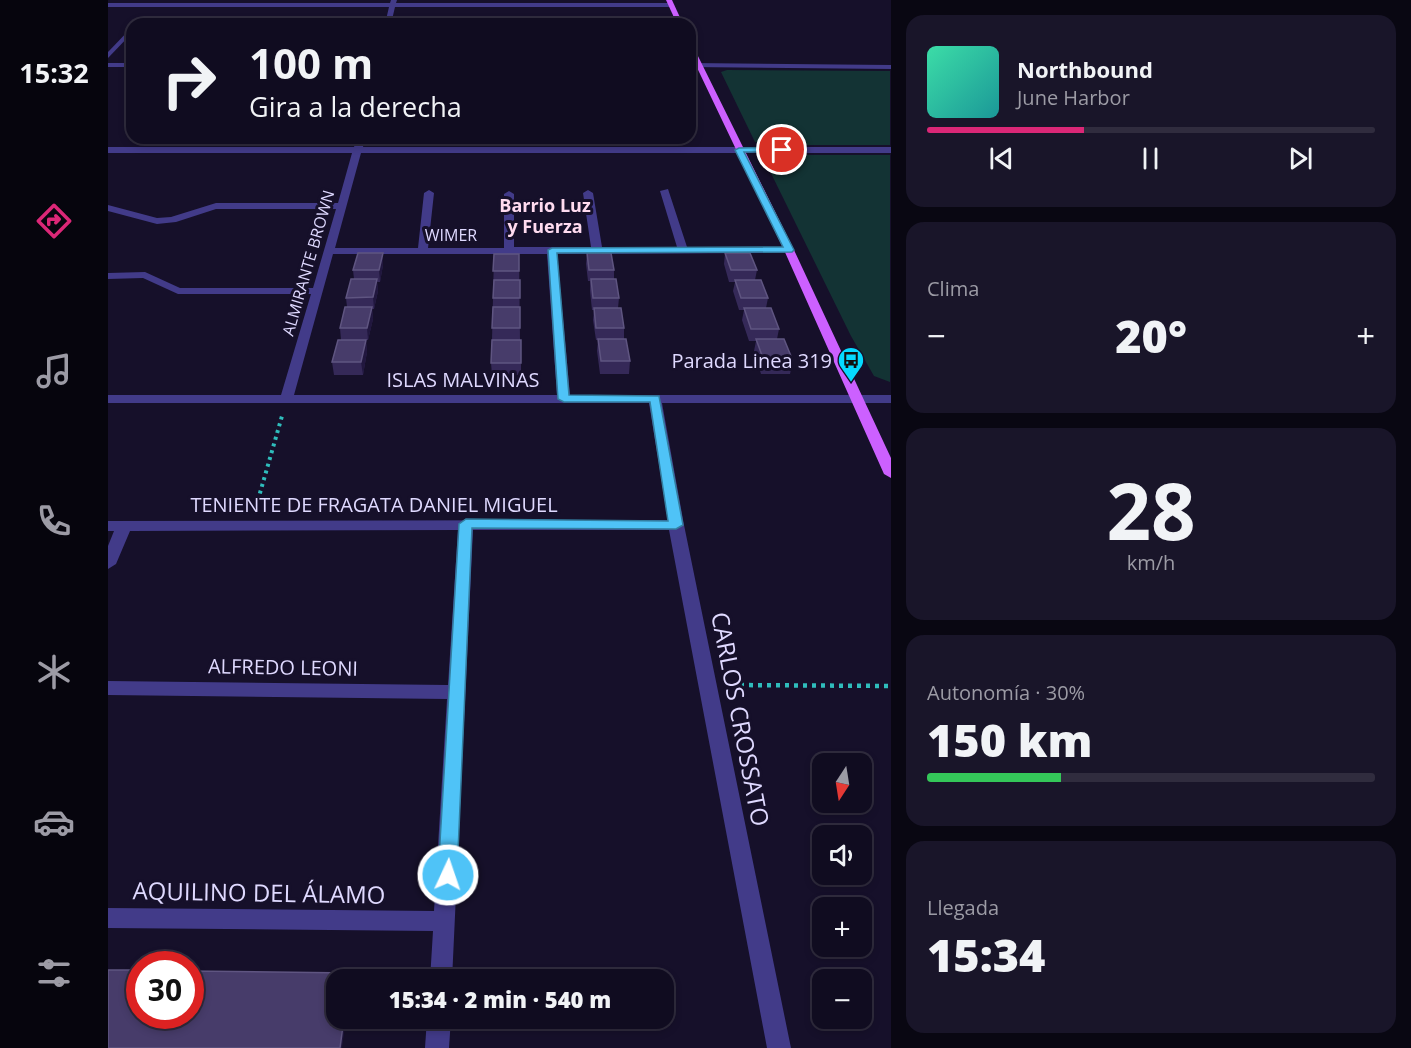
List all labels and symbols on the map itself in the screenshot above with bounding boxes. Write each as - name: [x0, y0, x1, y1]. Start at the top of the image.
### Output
- pin: [756, 124, 807, 175]
- street label: ALMIRANTE BROWN: [277, 188, 339, 338]
- district label: Barrio Luz y Fuerza: [499, 193, 591, 238]
- street label: WIMER: [425, 224, 477, 246]
- bus stop icon: Parada Linea 319: [836, 345, 866, 383]
- place label: Parada Linea 319: [671, 347, 832, 374]
- street label: ISLAS MALVINAS: [386, 366, 540, 393]
- street label: TENIENTE DE FRAGATA DANIEL MIGUEL: [190, 491, 558, 518]
- street label: CARLOS CROSSATO: [704, 609, 778, 829]
- street label: ALFREDO LEONI: [208, 652, 358, 682]
- north arrow: [812, 753, 872, 813]
- position arrow: [416, 843, 480, 907]
- street label: AQUILINO DEL ÁLAMO: [132, 873, 386, 911]
- speed limit sign: 30: [126, 951, 204, 1029]

